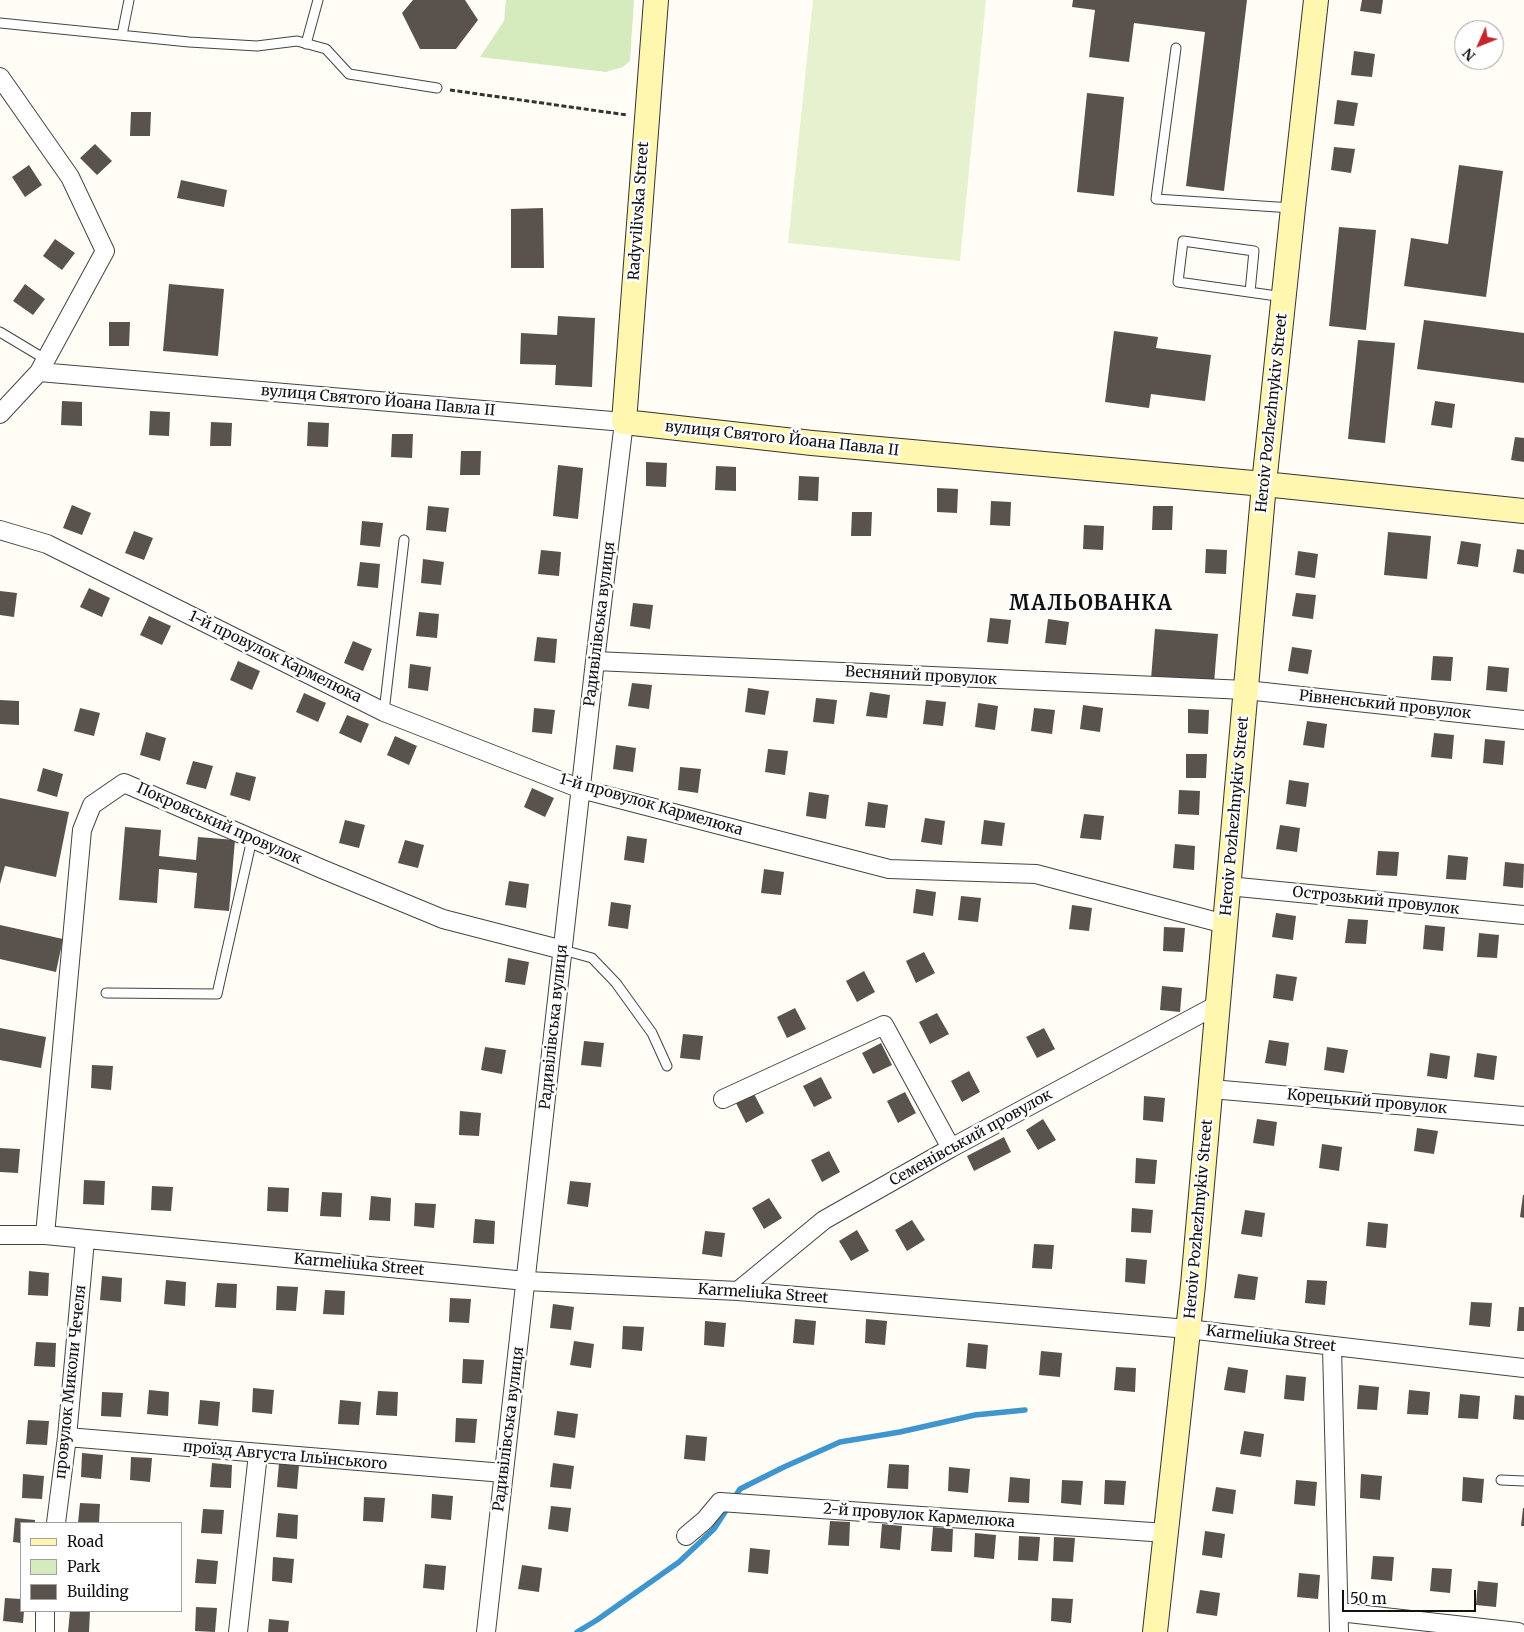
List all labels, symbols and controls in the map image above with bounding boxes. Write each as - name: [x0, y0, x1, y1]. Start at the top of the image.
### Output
- north arrow: [1454, 20, 1504, 70]
- text: N: [1459, 44, 1479, 65]
- street label: Radyvilivska Street: [625, 141, 653, 281]
- street label: Heroiv Pozhezhnykiv Street: [1253, 312, 1291, 514]
- street label: вулиця Святого Йоана Павла II: [260, 382, 496, 420]
- street label: вулиця Святого Йоана Павла II: [664, 418, 900, 460]
- street label: Радивілівська вулиця: [581, 541, 619, 707]
- district label: МАЛЬОВАНКА: [1008, 592, 1174, 616]
- street label: 1-й провулок Кармелюка: [186, 607, 364, 707]
- street label: Весняний провулок: [845, 663, 997, 689]
- street label: Рівненський провулок: [1298, 687, 1472, 723]
- street label: Heroiv Pozhezhnykiv Street: [1217, 715, 1253, 917]
- street label: 1-й провулок Кармелюка: [557, 770, 745, 840]
- street label: Покровський провулок: [134, 779, 304, 869]
- street label: Острозький провулок: [1292, 883, 1460, 919]
- street label: Радивілівська вулиця: [536, 944, 572, 1110]
- street label: Семенівський провулок: [887, 1086, 1055, 1190]
- street label: Корецький провулок: [1286, 1086, 1448, 1118]
- street label: Heroiv Pozhezhnykiv Street: [1181, 1118, 1217, 1320]
- street label: Karmeliuka Street: [293, 1250, 425, 1280]
- street label: Karmeliuka Street: [697, 1280, 829, 1308]
- street label: провулок Миколи Чечеля: [52, 1284, 90, 1480]
- street label: Karmeliuka Street: [1205, 1322, 1337, 1356]
- street label: Радивілівська вулиця: [490, 1346, 528, 1512]
- street label: проїзд Августа Ільїнського: [182, 1438, 388, 1474]
- street label: 2-й провулок Кармелюка: [823, 1500, 1015, 1532]
- legend: [20, 1522, 182, 1612]
- text: Road: [67, 1532, 103, 1551]
- text: Park: [67, 1557, 100, 1576]
- scale bar: [1344, 1580, 1478, 1612]
- text: Building: [67, 1582, 129, 1601]
- text: 50 m: [1350, 1589, 1387, 1608]

